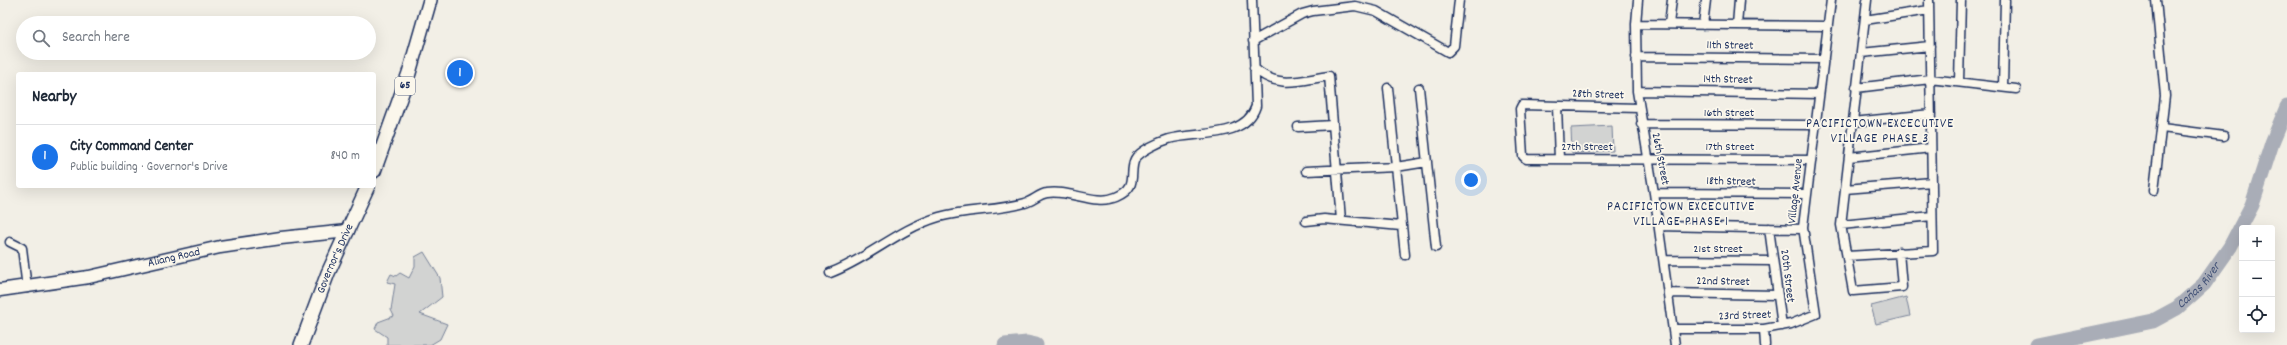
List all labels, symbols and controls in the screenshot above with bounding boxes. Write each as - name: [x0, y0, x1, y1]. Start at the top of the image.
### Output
- search box: [16, 16, 376, 60]
- icon: search: [30, 27, 52, 49]
- text: Search here: [62, 27, 130, 49]
- street label: 11th Street: [1706, 37, 1754, 55]
- pin: 1: [447, 58, 473, 88]
- street label: 14th Street: [1703, 71, 1753, 89]
- road number: 65: [395, 77, 415, 95]
- text: Nearby: [32, 86, 76, 110]
- street label: 28th Street: [1572, 86, 1625, 104]
- street label: 16th Street: [1704, 105, 1755, 122]
- district label: PACIFICTOWN EXCECUTIVE VILLAGE PHASE 3: [1806, 115, 1954, 149]
- street label: 26th Street: [1647, 131, 1674, 187]
- text: City Command Center: [70, 136, 193, 158]
- street label: 27th Street: [1561, 139, 1613, 156]
- street label: 17th Street: [1705, 139, 1755, 156]
- text: 1: [44, 147, 46, 166]
- text: 840 m: [330, 147, 360, 166]
- text: Public building · Governor's Drive: [70, 158, 228, 177]
- street label: Village Avenue: [1784, 158, 1808, 224]
- your location: [1461, 170, 1481, 190]
- street label: 18th Street: [1706, 173, 1756, 191]
- district label: PACIFICTOWN EXCECUTIVE VILLAGE PHASE 1: [1607, 198, 1755, 232]
- street label: Governor's Drive: [313, 221, 358, 296]
- map controls: [2239, 225, 2275, 333]
- button: +: [2239, 225, 2275, 261]
- street label: 21st Street: [1693, 241, 1743, 258]
- street label: Aliang Road: [146, 243, 202, 272]
- street label: 20th Street: [1775, 248, 1799, 304]
- water label: Cañas River: [2172, 257, 2227, 314]
- button: −: [2239, 261, 2275, 297]
- street label: 22nd Street: [1696, 273, 1750, 291]
- button: locate: [2239, 297, 2275, 333]
- street label: 23rd Street: [1718, 307, 1772, 325]

